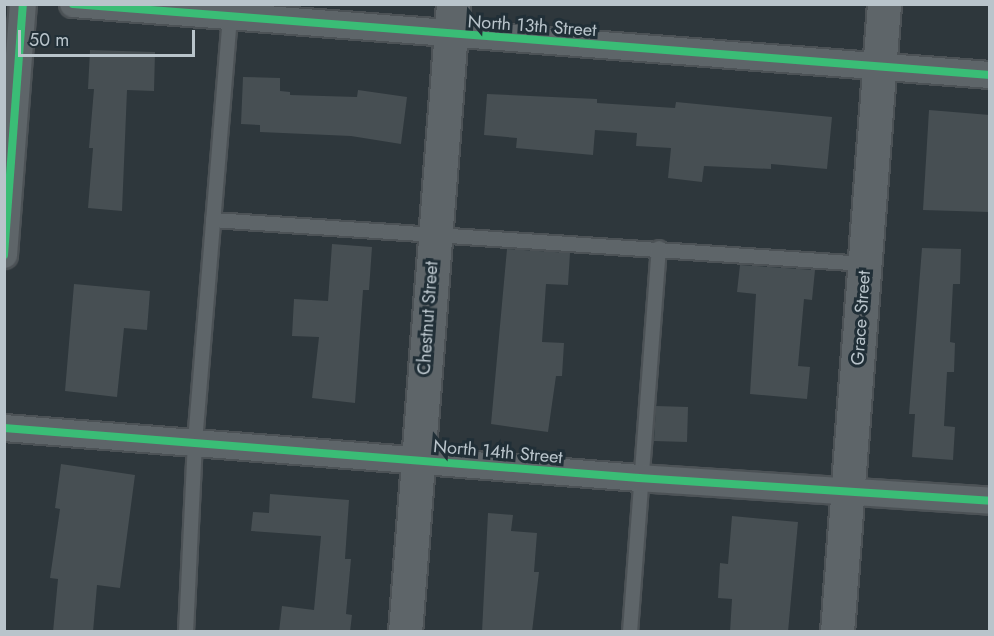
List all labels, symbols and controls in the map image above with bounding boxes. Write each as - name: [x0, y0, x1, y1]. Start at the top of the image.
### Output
- street label: North 13th Street: [467, 11, 597, 41]
- scale bar: [21, 18, 198, 56]
- text: 50 m: [29, 27, 69, 53]
- street label: Chestnut Street: [413, 260, 443, 376]
- street label: Grace Street: [847, 270, 875, 366]
- street label: North 14th Street: [432, 436, 564, 468]

